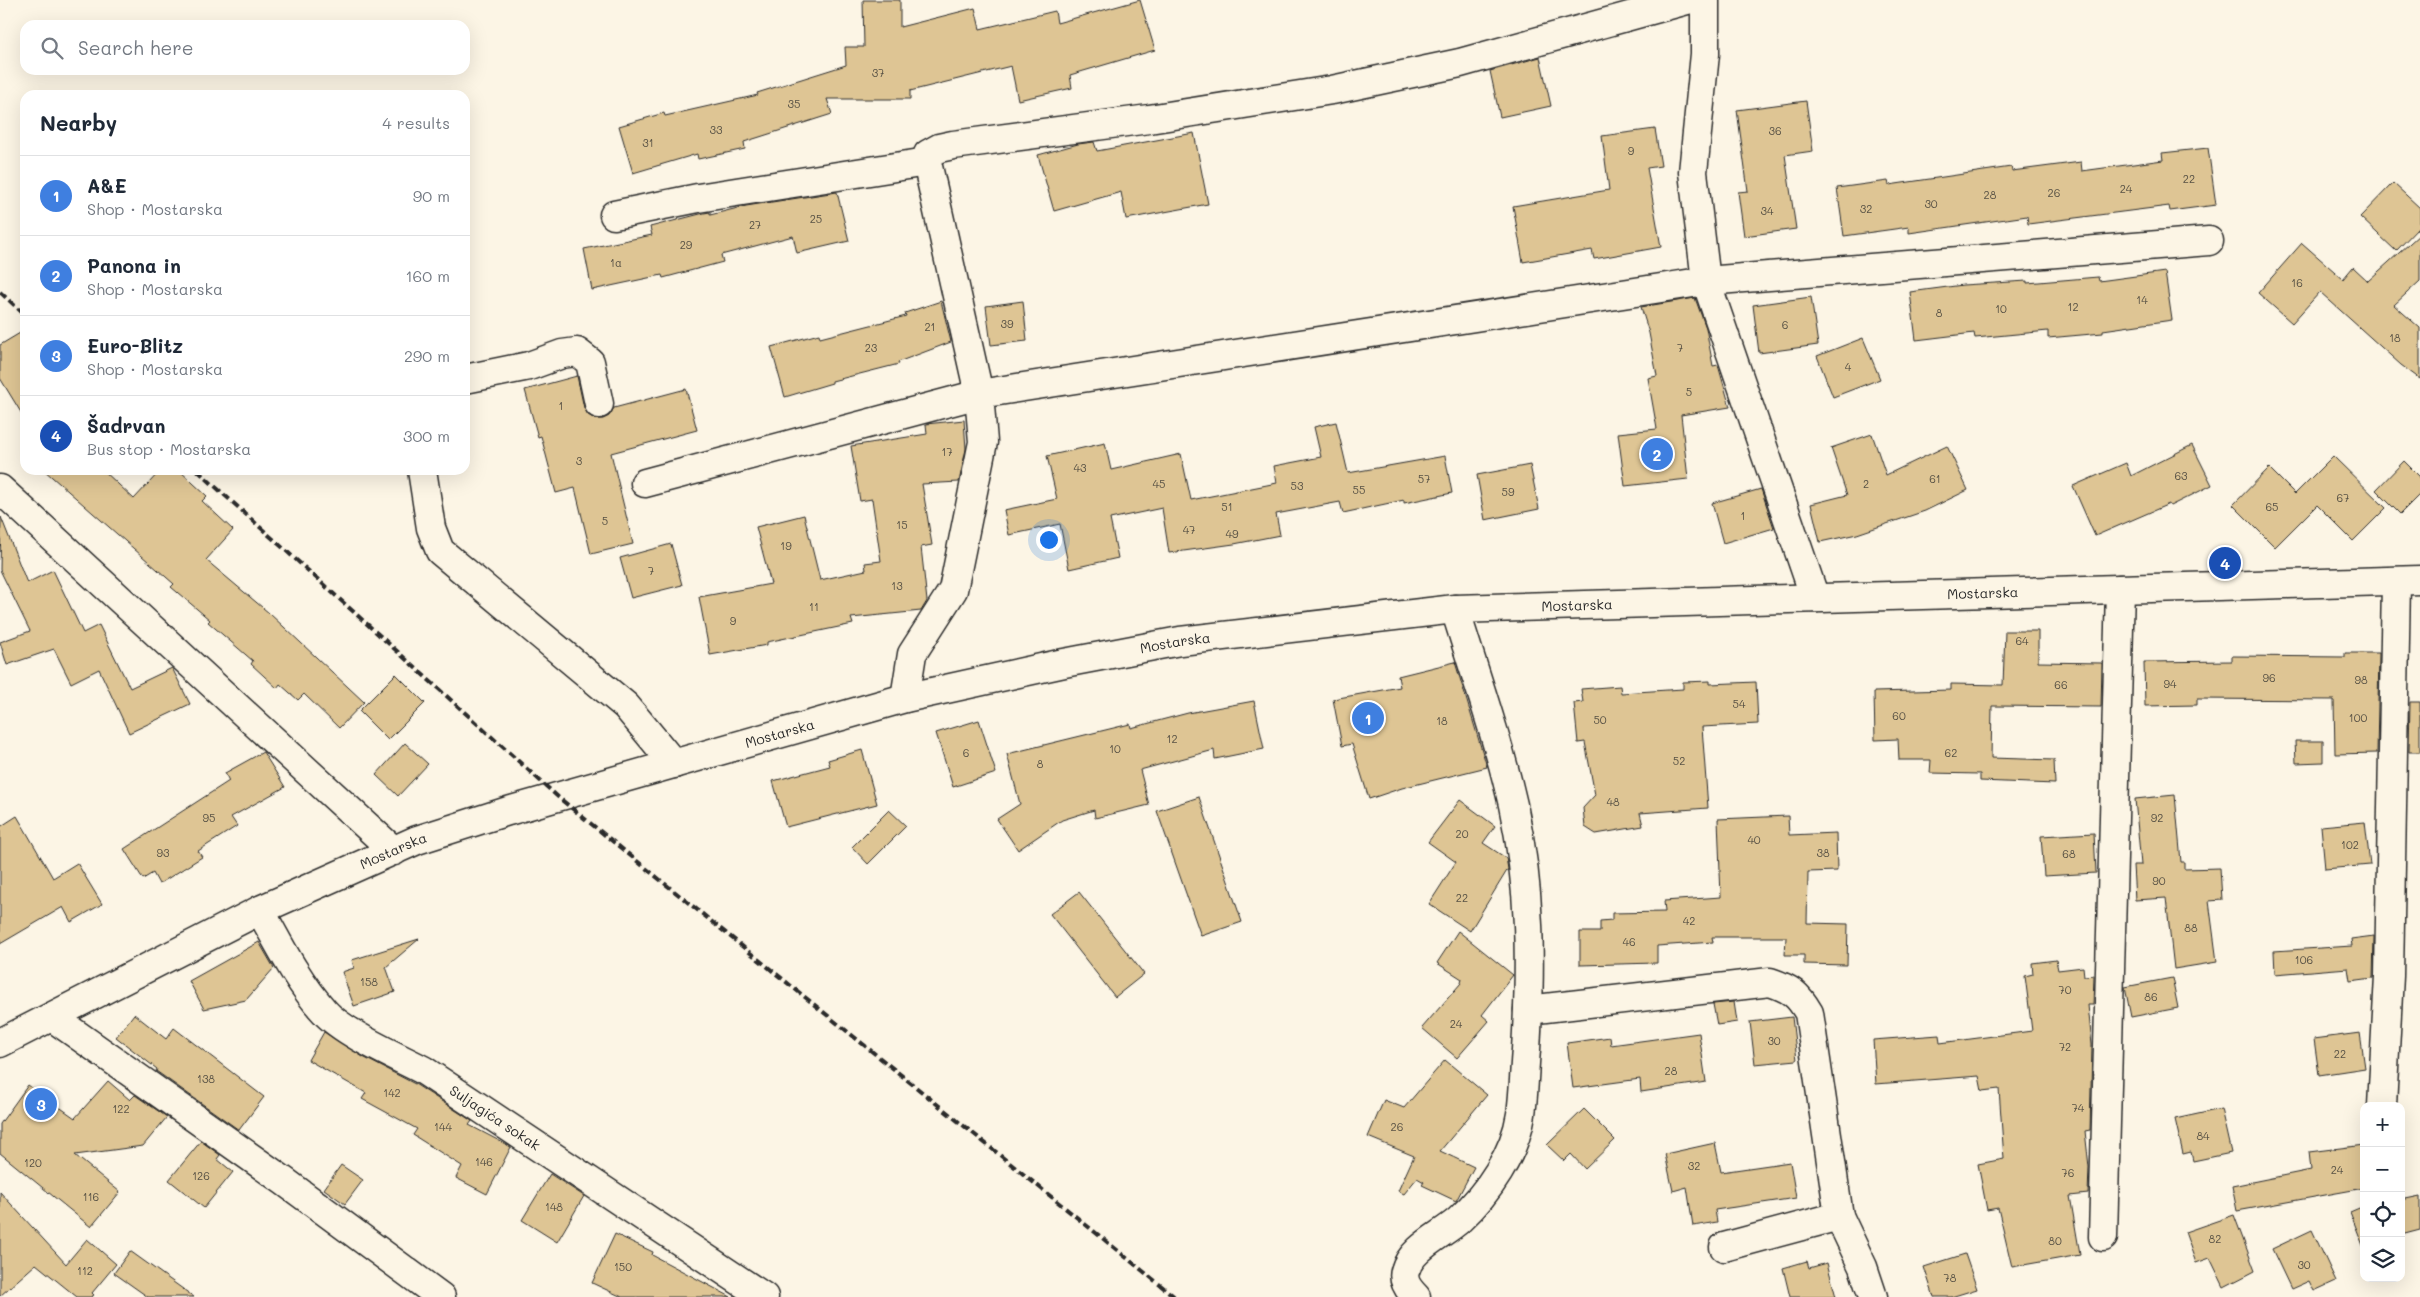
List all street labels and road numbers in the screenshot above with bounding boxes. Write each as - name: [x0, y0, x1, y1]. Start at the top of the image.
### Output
- street label: Mostarska: [1947, 582, 2019, 603]
- street label: Mostarska: [1541, 594, 1613, 615]
- street label: Mostarska: [1138, 628, 1211, 657]
- street label: Mostarska: [743, 714, 816, 752]
- street label: Mostarska: [357, 828, 429, 873]
- street label: Suljagića sokak: [446, 1080, 544, 1154]

